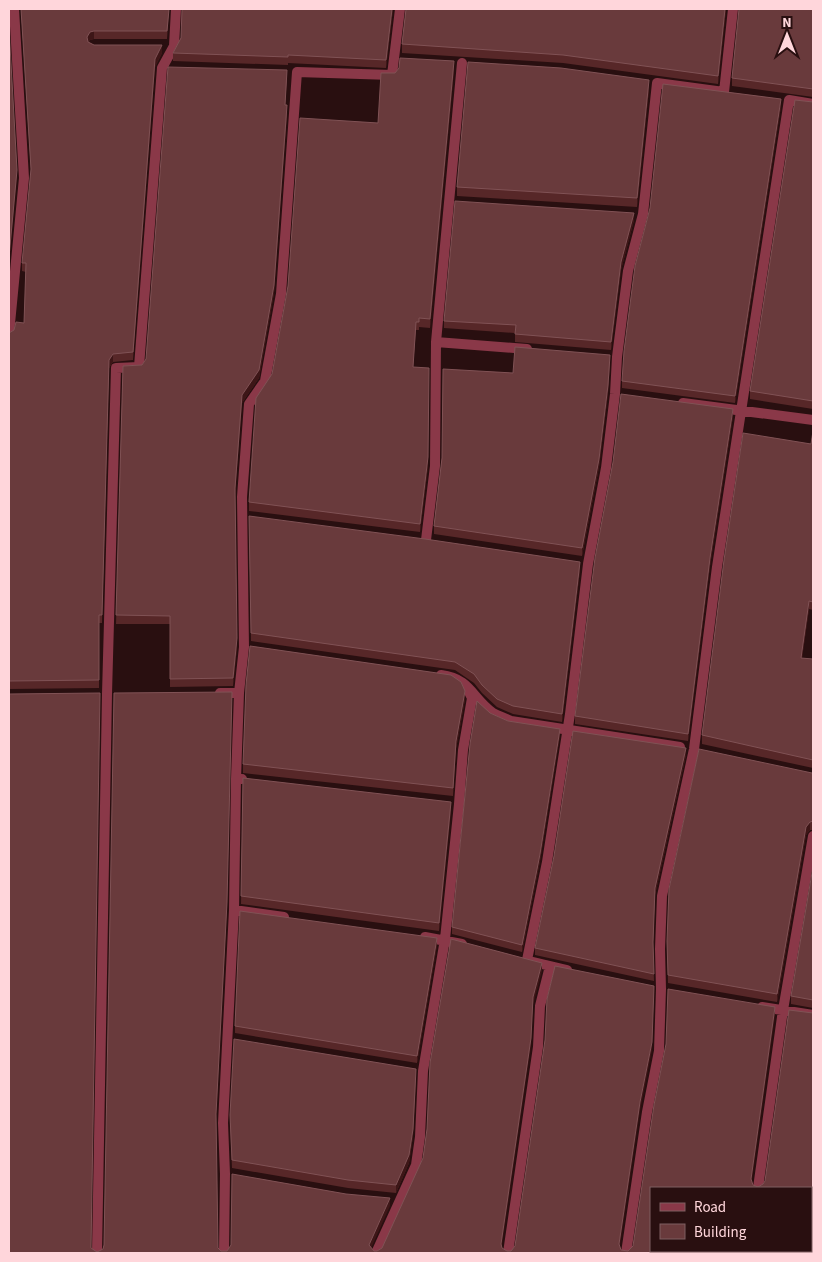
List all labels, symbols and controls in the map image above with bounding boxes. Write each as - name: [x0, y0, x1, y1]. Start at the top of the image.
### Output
- north arrow: [762, 10, 812, 60]
- text: N: [782, 13, 792, 33]
- legend: [650, 1187, 812, 1252]
- text: Road: [694, 1197, 726, 1218]
- text: Building: [694, 1222, 747, 1243]

